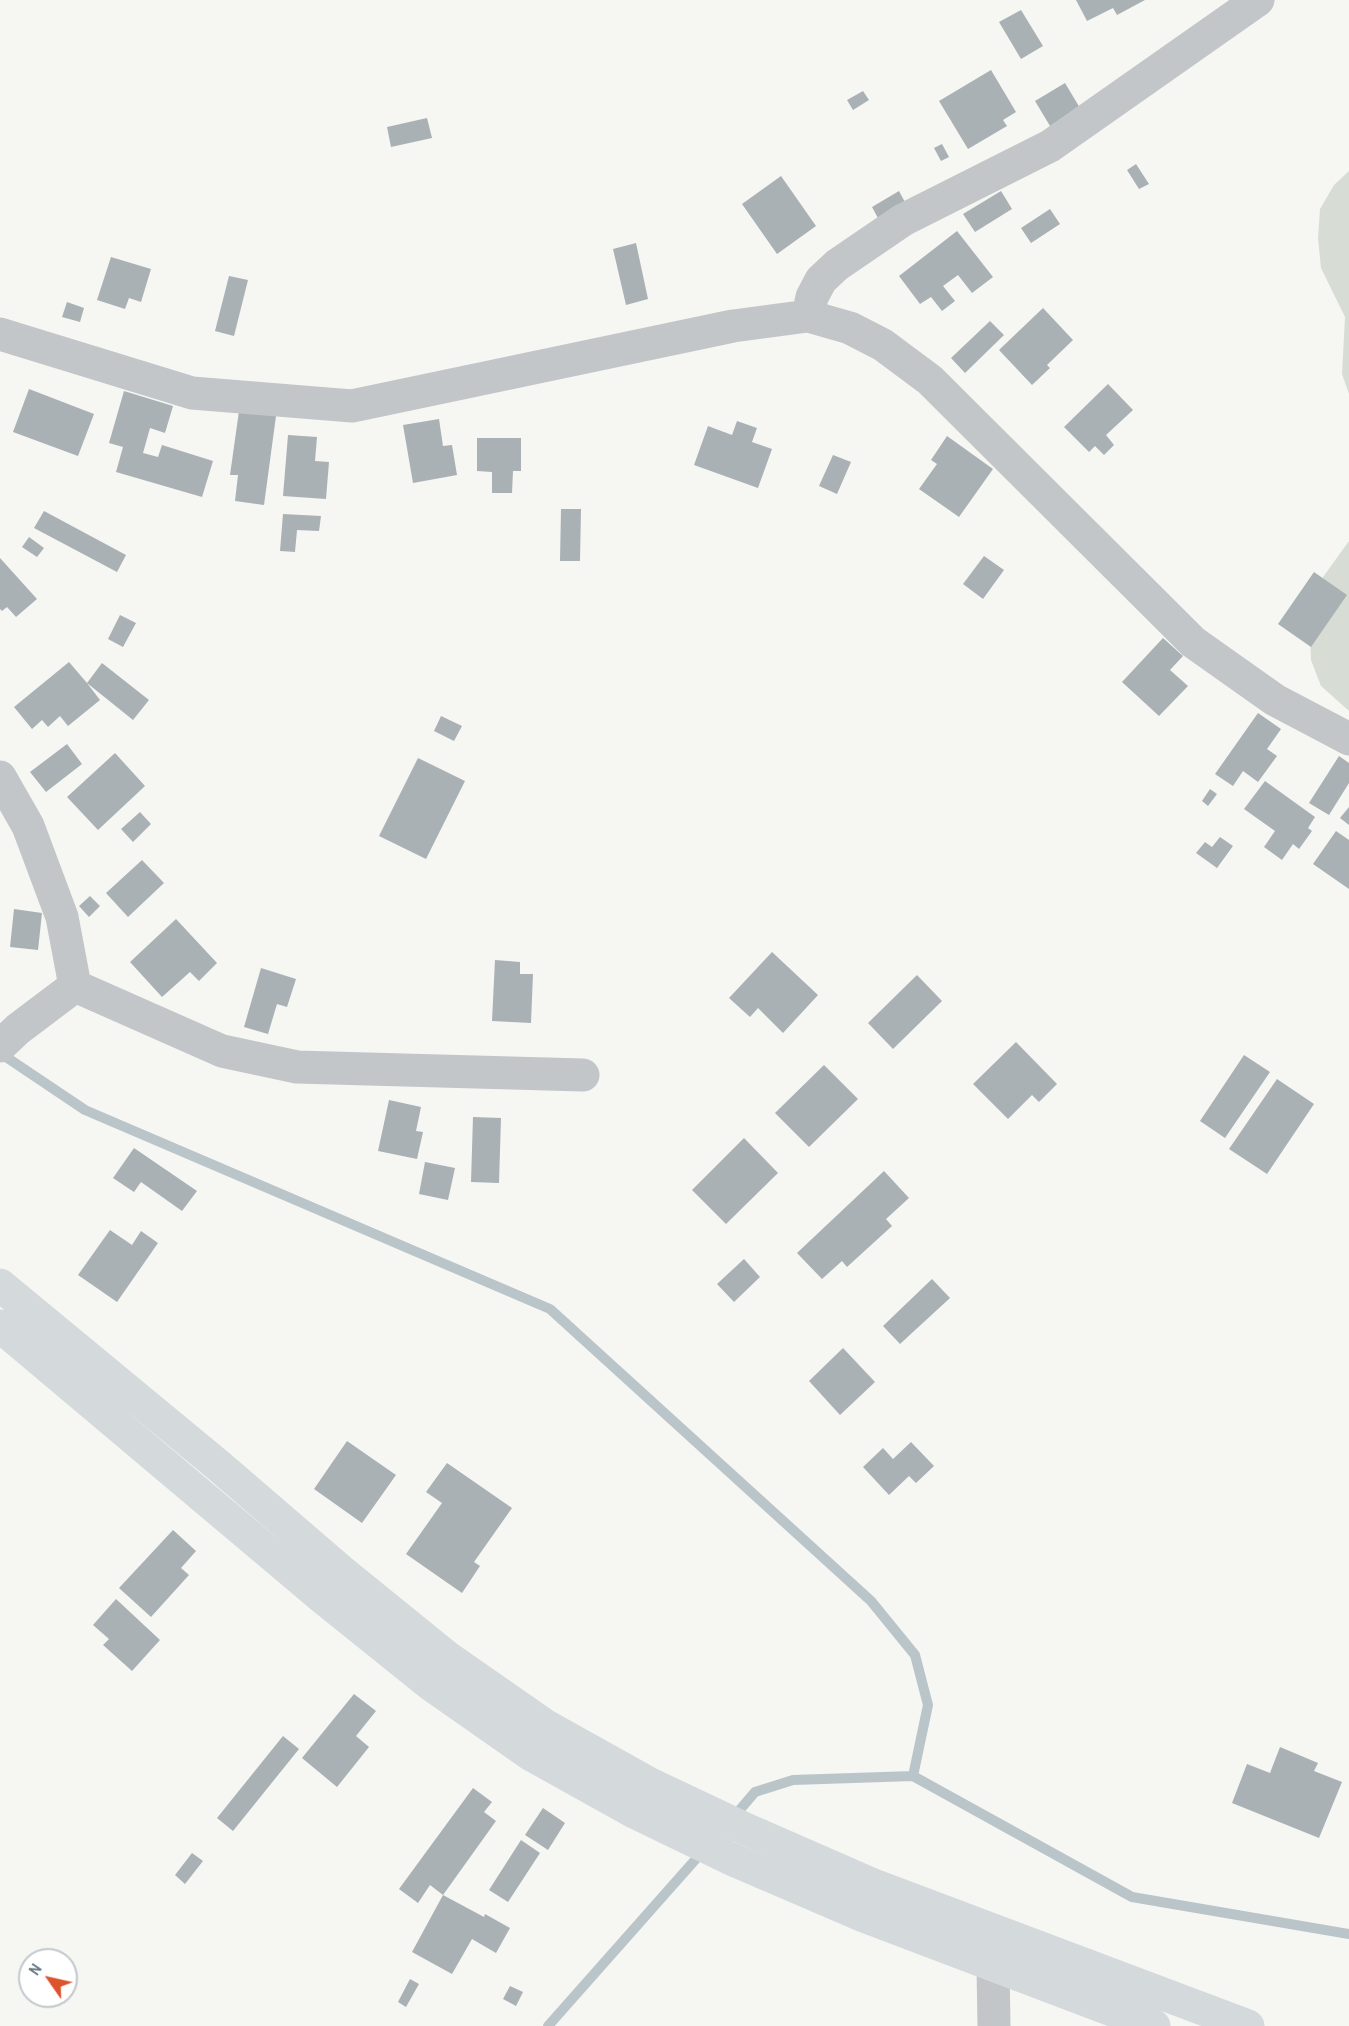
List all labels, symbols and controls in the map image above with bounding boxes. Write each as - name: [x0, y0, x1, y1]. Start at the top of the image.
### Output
- north arrow: [18, 1948, 78, 2008]
- text: N: [23, 1959, 47, 1979]

